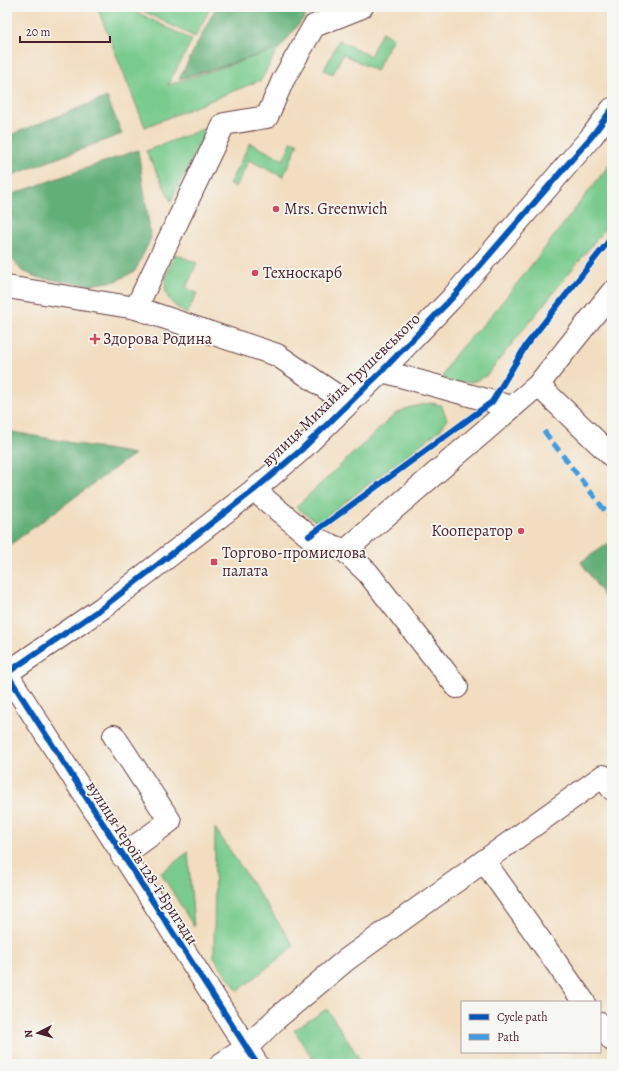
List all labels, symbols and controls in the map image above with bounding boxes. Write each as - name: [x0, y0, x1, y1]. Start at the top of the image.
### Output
- scale bar: [20, 18, 110, 44]
- text: 20 m: [26, 24, 50, 40]
- place label: Mrs. Greenwich: [284, 198, 388, 220]
- marker: Mrs. Greenwich: [271, 204, 281, 214]
- place label: Техноскарб: [263, 262, 342, 284]
- marker: Техноскарб: [250, 268, 260, 278]
- street label: вулиця Михайла Грушевського: [257, 308, 425, 472]
- place label: Здорова Родина: [103, 328, 213, 350]
- marker: Здорова Родина: [90, 334, 100, 344]
- place label: Кооператор: [431, 520, 513, 542]
- marker: Кооператор: [516, 526, 526, 536]
- place label: Торгово-промислова палата: [222, 542, 367, 582]
- marker: Торгово-промислова палата: [209, 557, 219, 567]
- street label: вулиця Героїв 128-ї Бригади: [81, 777, 203, 949]
- legend: [461, 1001, 601, 1053]
- text: Cycle path: [497, 1009, 548, 1025]
- north arrow: [18, 1013, 58, 1053]
- text: N: [21, 1029, 36, 1039]
- text: Path: [497, 1029, 520, 1045]

